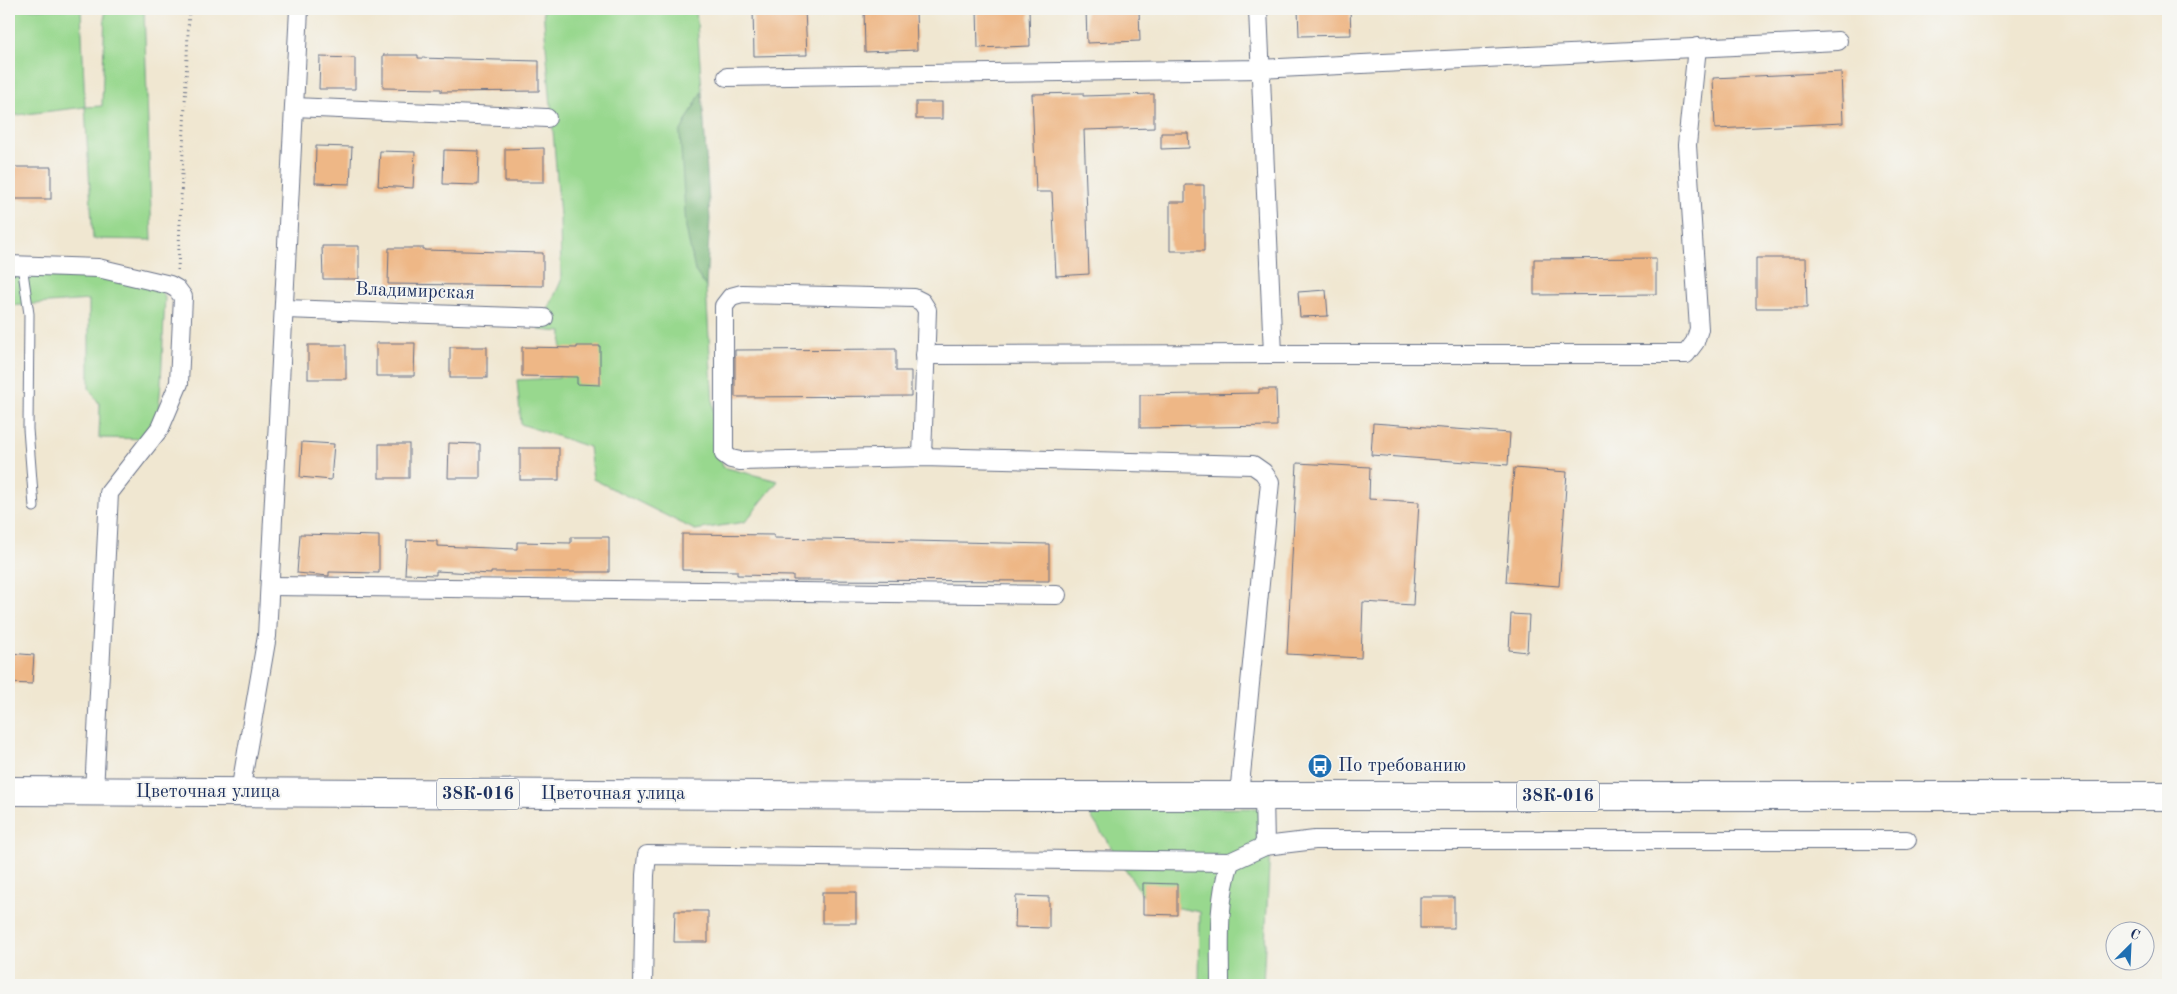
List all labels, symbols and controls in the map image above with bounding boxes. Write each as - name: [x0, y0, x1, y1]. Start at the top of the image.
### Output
- street label: Владимирская: [355, 280, 475, 304]
- bus stop icon: По требованию: [1307, 753, 1333, 779]
- place label: По требованию: [1338, 757, 1466, 776]
- road number: 38К-016: [437, 779, 519, 810]
- road number: 38К-016: [1517, 780, 1599, 811]
- street label: Цветочная улица: [136, 783, 281, 802]
- street label: Цветочная улица: [541, 785, 686, 804]
- north arrow: [2104, 922, 2154, 972]
- text: С: [2128, 927, 2142, 943]

